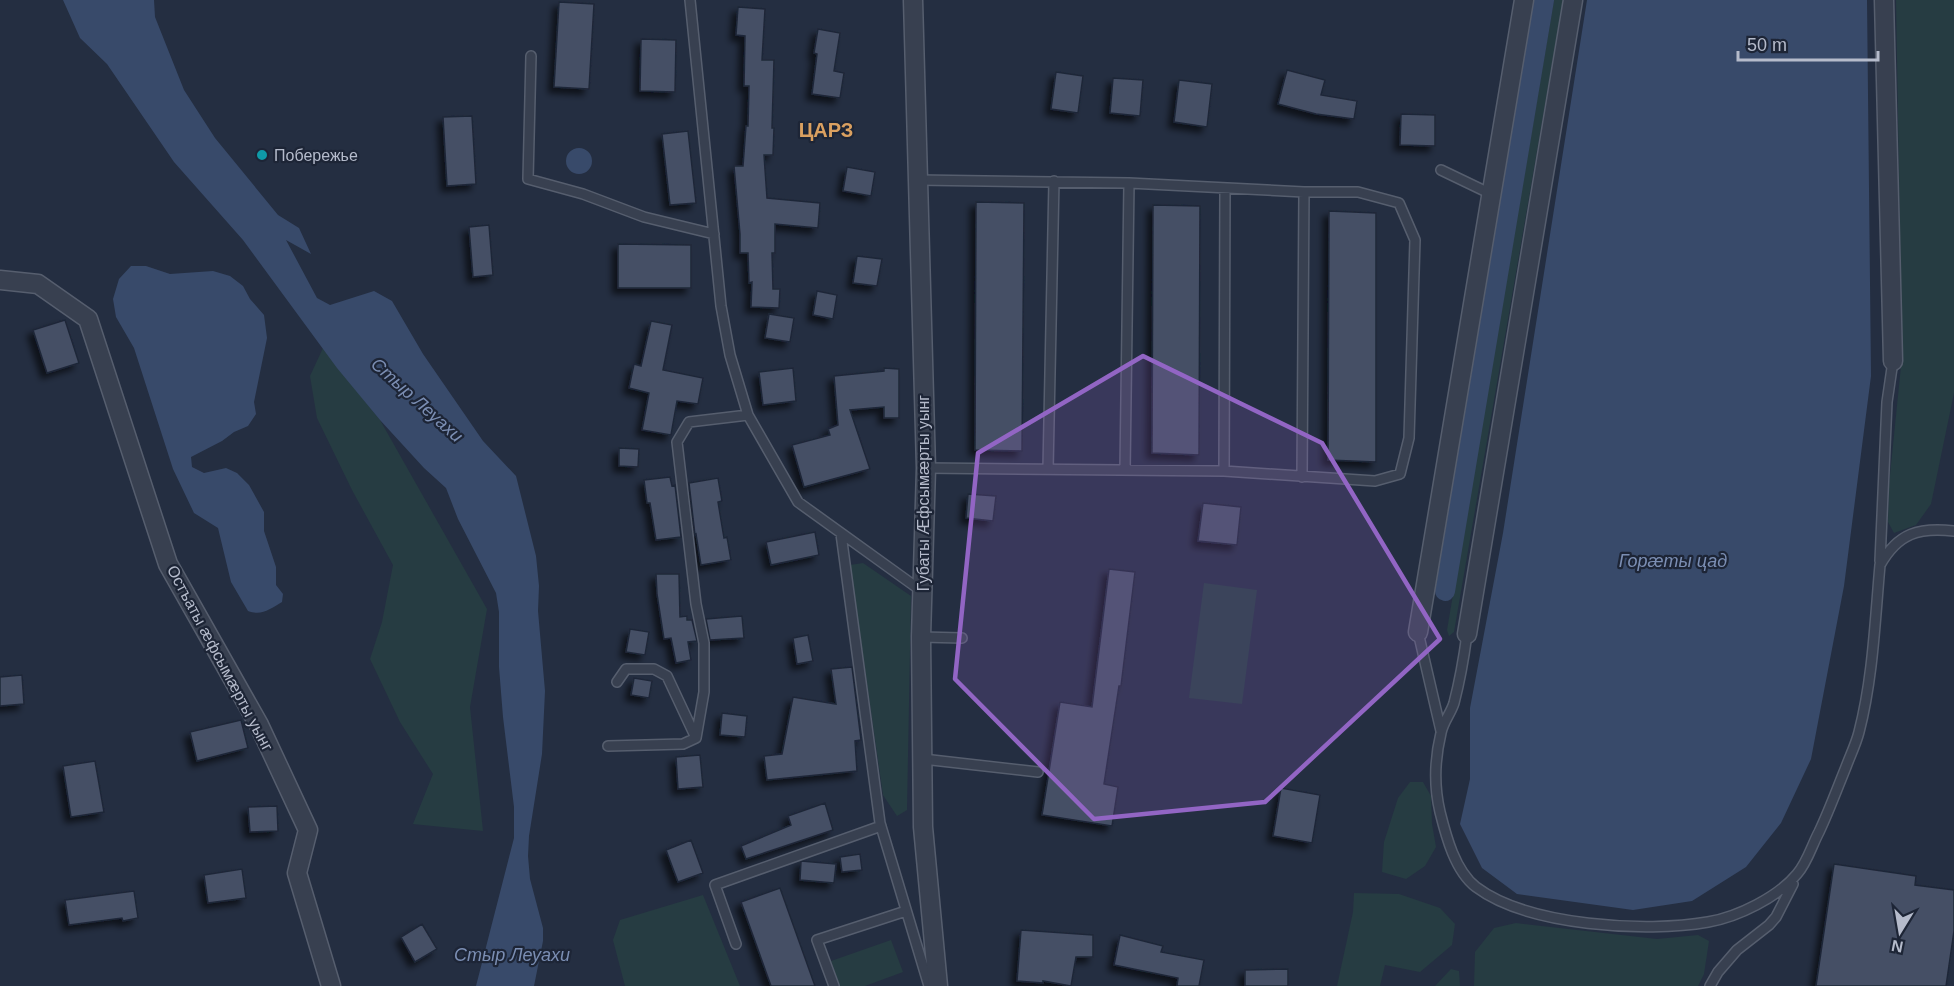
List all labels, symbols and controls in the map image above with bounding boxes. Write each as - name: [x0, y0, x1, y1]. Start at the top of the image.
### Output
- scale bar: [1738, 24, 1878, 62]
- text: 50 m: [1747, 35, 1787, 55]
- district label: ЦАРЗ: [799, 119, 853, 141]
- place label: Побережье: [274, 147, 358, 164]
- marker: Побережье: [255, 148, 269, 162]
- water label: Стыр Леуахи: [367, 354, 467, 446]
- street label: Губаты Æфсымæрты уынг: [915, 395, 932, 591]
- water label: Горӕты цад: [1619, 551, 1727, 571]
- street label: Остъаты æфсымæрты уынг: [164, 562, 276, 754]
- north arrow: [1870, 902, 1930, 962]
- text: N: [1890, 937, 1905, 956]
- water label: Стыр Леуахи: [454, 945, 570, 965]

